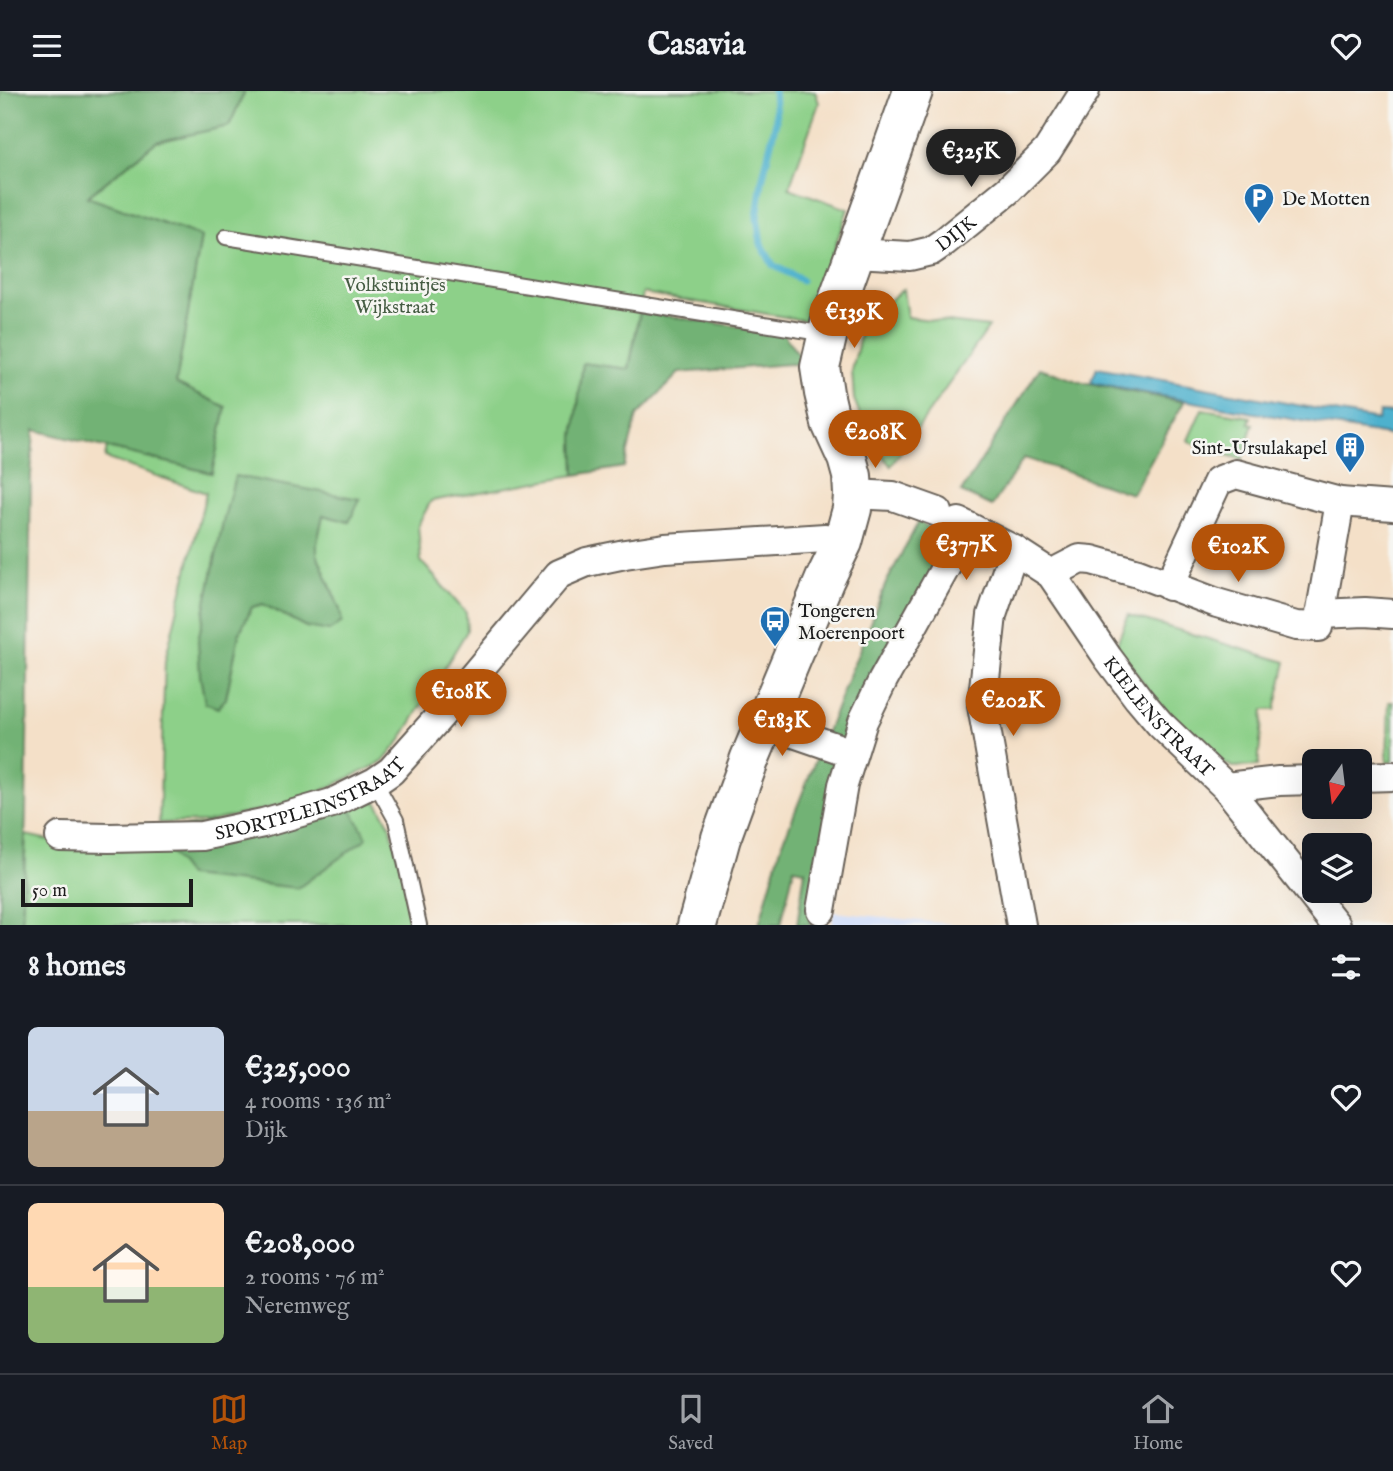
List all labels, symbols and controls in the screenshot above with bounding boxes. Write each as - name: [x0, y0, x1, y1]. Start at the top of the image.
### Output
- text: Casavia: [647, 25, 746, 66]
- icon: menu: [28, 27, 66, 65]
- icon: heart: [1327, 27, 1365, 65]
- pin: €325K: [922, 129, 1020, 189]
- text: €325K: [942, 137, 1000, 166]
- parking icon: De Motten: [1242, 181, 1276, 225]
- place label: De Motten: [1282, 188, 1370, 212]
- street label: DIJK: [932, 211, 982, 258]
- park label: Volkstuintjes Wijkstraat: [343, 274, 446, 320]
- pin: €139K: [805, 291, 903, 350]
- text: €139K: [825, 298, 883, 327]
- pin: €208K: [826, 411, 924, 470]
- text: €208K: [844, 418, 906, 447]
- building icon: Sint-Ursulakapel: [1333, 430, 1367, 474]
- place label: Sint-Ursulakapel: [1192, 437, 1328, 461]
- pin: €377K: [917, 523, 1015, 582]
- pin: €102K: [1189, 525, 1287, 584]
- text: €377K: [936, 530, 996, 559]
- text: €102K: [1208, 532, 1268, 561]
- place label: Tongeren Moerenpoort: [798, 600, 905, 646]
- bus stop icon: Tongeren Moerenpoort: [758, 604, 792, 648]
- street label: KIELENSTRAAT: [1097, 652, 1218, 783]
- pin: €108K: [412, 669, 510, 729]
- text: €108K: [432, 677, 490, 706]
- pin: €202K: [964, 679, 1062, 738]
- text: €202K: [982, 686, 1045, 715]
- pin: €183K: [733, 699, 831, 758]
- text: €183K: [754, 706, 810, 735]
- north arrow: [1302, 749, 1372, 819]
- map controls: [1302, 749, 1372, 903]
- street label: SPORTPLEINSTRAAT: [213, 753, 412, 847]
- button: layers: [1302, 833, 1372, 903]
- scale bar: [21, 876, 192, 908]
- text: 50 m: [32, 879, 67, 903]
- text: 8 homes: [28, 948, 126, 986]
- icon: filters: [1327, 948, 1365, 986]
- text: €325,000: [245, 1049, 351, 1087]
- icon: home: [84, 1055, 168, 1139]
- icon: heart: [1327, 1078, 1365, 1116]
- text: 4 rooms · 136 m²: [245, 1087, 392, 1116]
- text: Dijk: [245, 1116, 287, 1145]
- text: €208,000: [245, 1225, 355, 1263]
- icon: home: [84, 1231, 168, 1315]
- icon: heart: [1327, 1254, 1365, 1292]
- text: 2 rooms · 76 m²: [245, 1263, 385, 1292]
- text: Neremweg: [245, 1292, 349, 1321]
- tab: Map: [210, 1390, 248, 1456]
- tab: Saved: [668, 1390, 713, 1456]
- tab: Home: [1133, 1390, 1183, 1456]

